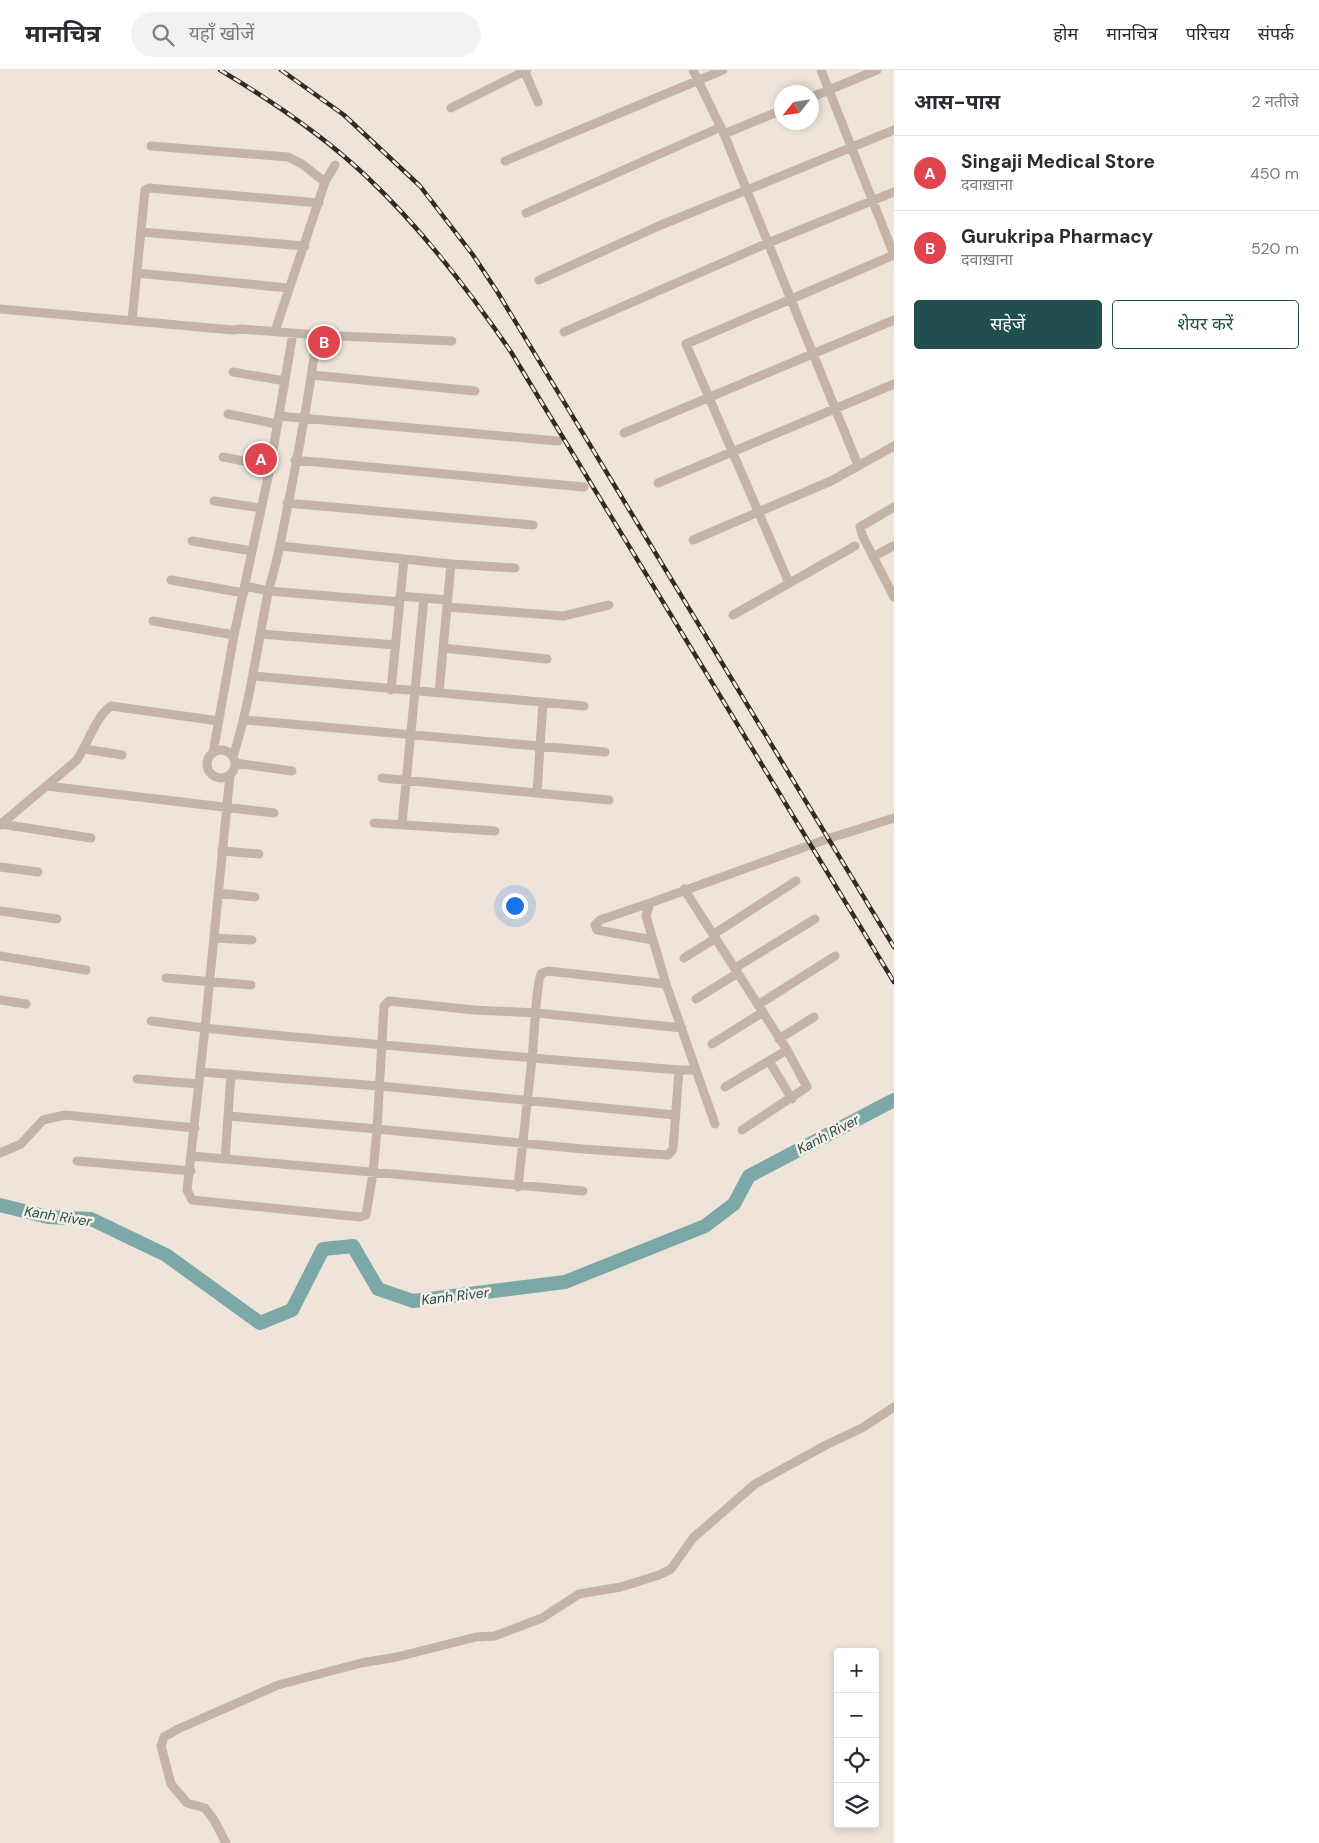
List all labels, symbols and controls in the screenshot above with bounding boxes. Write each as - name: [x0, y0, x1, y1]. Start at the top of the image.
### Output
- search box: [131, 12, 481, 57]
- text: मानचित्र: [25, 18, 101, 49]
- icon: search: [149, 21, 177, 49]
- text: यहाँ खोजें: [189, 21, 254, 46]
- text: होम: [1053, 22, 1078, 46]
- text: मानचित्र: [1106, 22, 1158, 46]
- text: परिचय: [1186, 22, 1230, 46]
- text: संपर्क: [1258, 22, 1294, 46]
- north arrow: [774, 85, 819, 130]
- text: आस-पास: [914, 88, 1000, 116]
- text: 2 नतीजे: [1252, 91, 1299, 112]
- text: Singaji Medical Store: [961, 149, 1155, 174]
- text: A: [924, 163, 936, 184]
- text: 450 m: [1250, 163, 1299, 184]
- text: दवाख़ाना: [961, 174, 1013, 195]
- text: Gurukripa Pharmacy: [961, 224, 1153, 249]
- text: B: [925, 238, 935, 259]
- text: 520 m: [1251, 238, 1299, 259]
- text: दवाख़ाना: [961, 249, 1013, 270]
- button: सहेजें: [914, 300, 1102, 349]
- button: शेयर करें: [1112, 300, 1299, 349]
- pin: B: [308, 323, 340, 361]
- pin: A: [245, 440, 277, 478]
- your location: [502, 893, 528, 919]
- water label: Kanh River: [794, 1110, 863, 1158]
- water label: Kanh River: [23, 1202, 94, 1230]
- water label: Kanh River: [420, 1283, 491, 1309]
- map controls: [834, 1648, 879, 1828]
- button: +: [834, 1648, 879, 1693]
- button: −: [834, 1693, 879, 1738]
- button: locate: [834, 1738, 879, 1783]
- button: layers: [834, 1783, 879, 1828]

